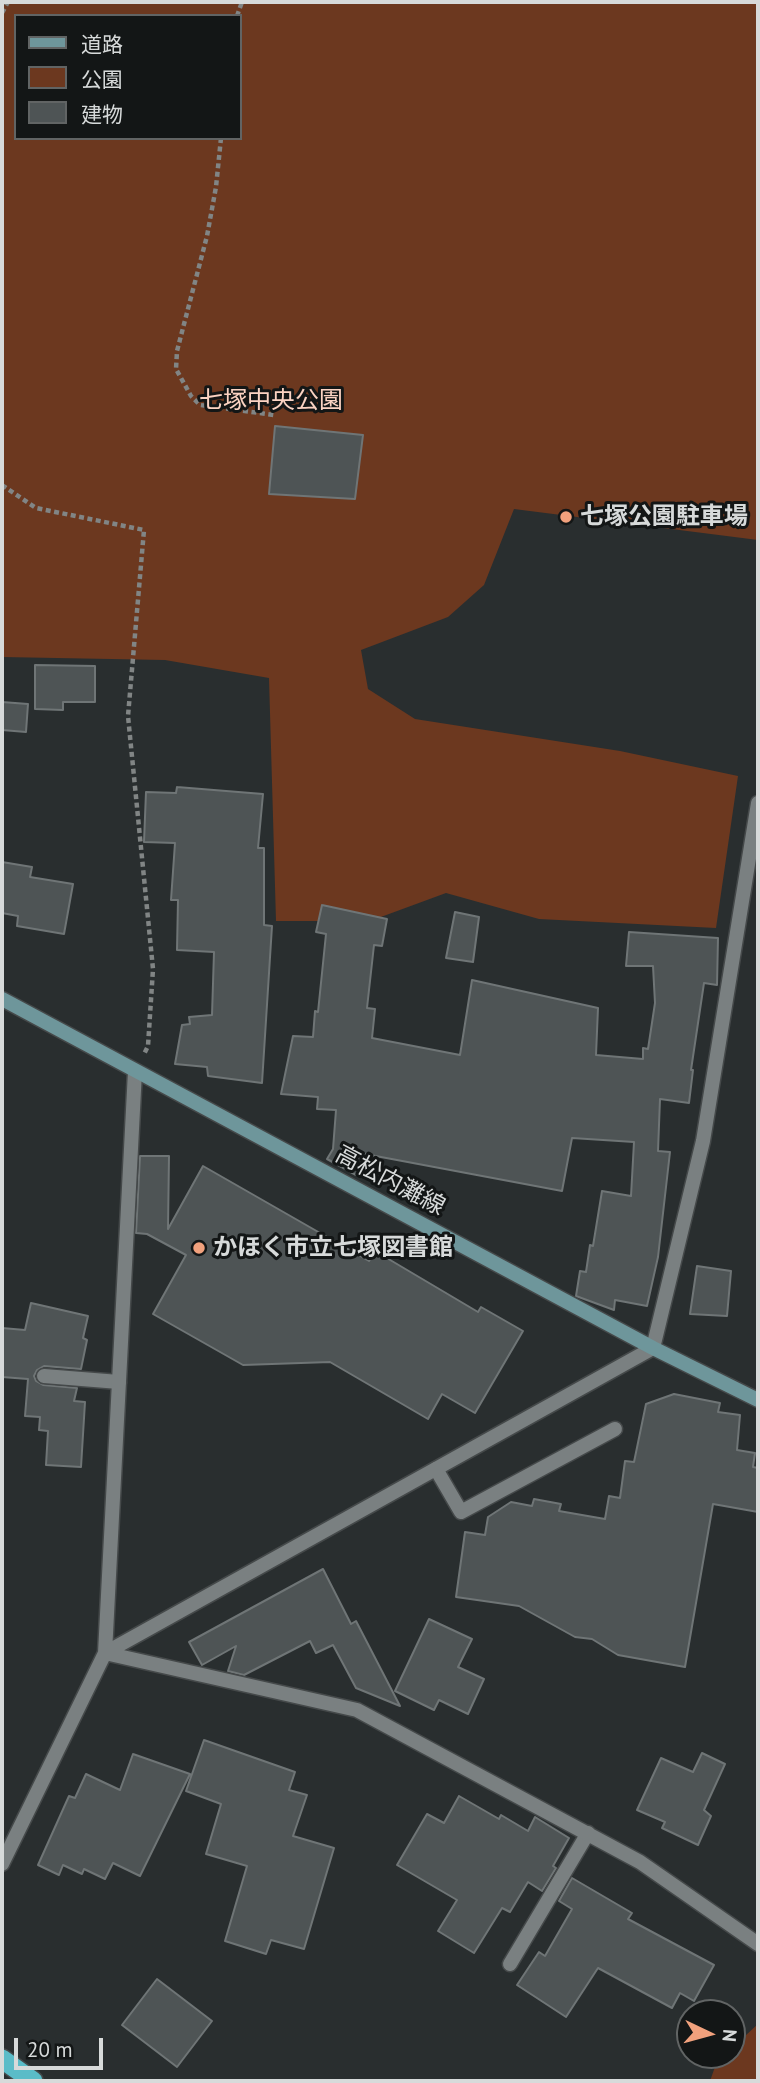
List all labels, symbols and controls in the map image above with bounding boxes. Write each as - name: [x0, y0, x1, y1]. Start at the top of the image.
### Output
- legend: [14, 14, 242, 140]
- text: 道路: [81, 31, 123, 58]
- text: 公園: [81, 66, 123, 93]
- text: 建物: [81, 101, 123, 128]
- park label: 七塚中央公園: [199, 387, 343, 415]
- place label: 七塚公園駐車場: [580, 503, 748, 531]
- marker: 七塚公園駐車場: [558, 509, 574, 525]
- street label: 高松内灘線: [330, 1140, 450, 1222]
- place label: かほく市立七塚図書館: [213, 1234, 453, 1262]
- marker: かほく市立七塚図書館: [191, 1240, 207, 1256]
- north arrow: [676, 1999, 746, 2069]
- scale bar: [18, 2024, 107, 2068]
- text: N: [717, 2028, 742, 2043]
- text: 20 m: [27, 2036, 73, 2063]

